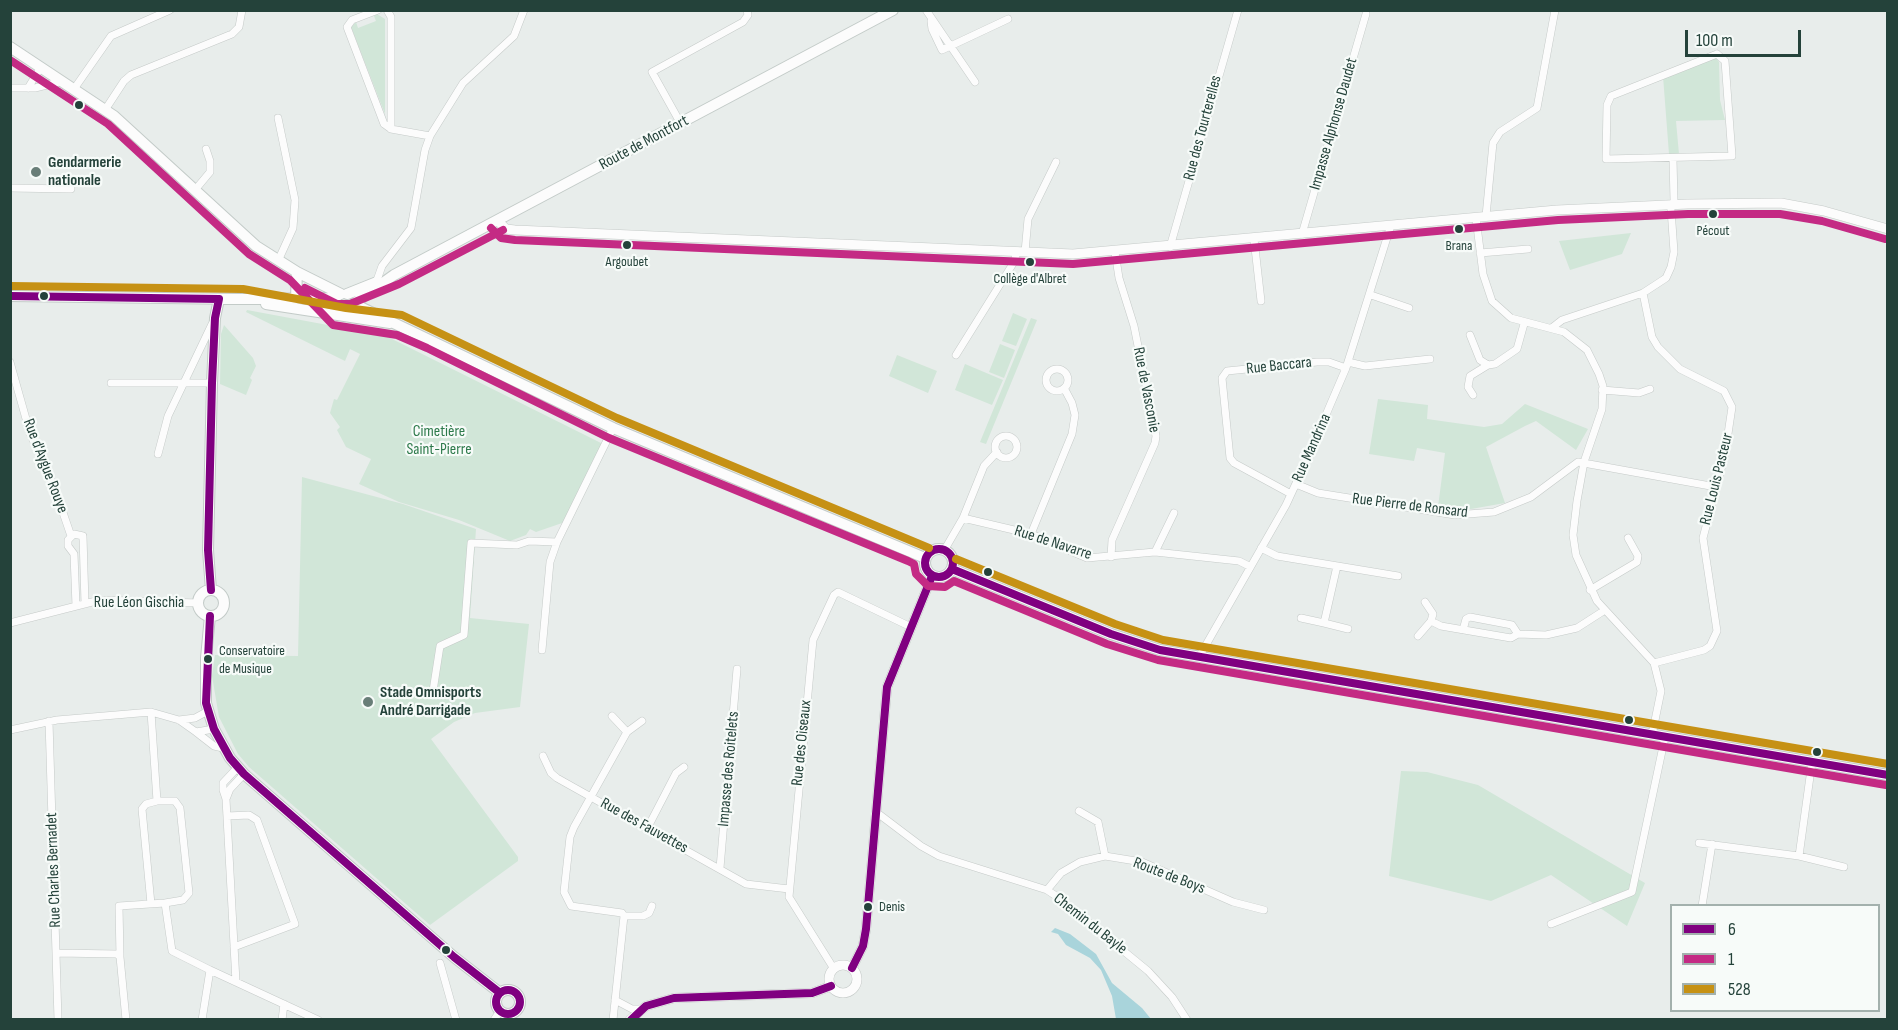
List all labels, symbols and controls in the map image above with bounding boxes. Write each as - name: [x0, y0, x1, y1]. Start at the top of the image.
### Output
- scale bar: [1688, 18, 1804, 56]
- text: 100 m: [1696, 30, 1733, 51]
- street label: Impasse Alphonse Daudet: [1306, 56, 1362, 192]
- street label: Rue des Tourterelles: [1180, 73, 1226, 183]
- unlabelled marker: [73, 99, 85, 111]
- street label: Route de Montfort: [596, 111, 692, 175]
- place label: Gendarmerie nationale: [48, 153, 121, 191]
- marker: Gendarmerie nationale: [29, 165, 43, 179]
- marker: Pécout: [1707, 208, 1719, 220]
- marker: Brana: [1453, 223, 1465, 235]
- place label: Pécout: [1696, 223, 1730, 239]
- place label: Brana: [1446, 238, 1472, 254]
- marker: Argoubet: [621, 239, 633, 251]
- place label: Argoubet: [606, 254, 648, 270]
- marker: Collège d'Albret: [1024, 256, 1036, 268]
- place label: Collège d'Albret: [994, 271, 1066, 287]
- unlabelled marker: [38, 290, 50, 302]
- street label: Rue de Vasconie: [1128, 346, 1164, 434]
- street label: Rue Baccara: [1245, 353, 1313, 379]
- street label: Rue Mandrina: [1288, 411, 1336, 485]
- street label: Rue d'Aygue Rouye: [18, 416, 72, 516]
- park label: Cimetière Saint-Pierre: [406, 422, 472, 460]
- street label: Rue Louis Pasteur: [1696, 431, 1738, 527]
- street label: Rue Pierre de Ronsard: [1351, 489, 1469, 523]
- street label: Rue de Navarre: [1012, 521, 1094, 565]
- unlabelled marker: [982, 566, 994, 578]
- street label: Rue Léon Gischia: [94, 593, 184, 613]
- place label: Conservatoire de Musique: [219, 643, 285, 676]
- marker: Conservatoire de Musique: [202, 653, 214, 665]
- place label: Stade Omnisports André Darrigade: [380, 683, 481, 721]
- marker: Stade Omnisports André Darrigade: [361, 695, 375, 709]
- street label: Rue des Oiseaux: [788, 699, 816, 787]
- street label: Impasse des Roitelets: [714, 710, 744, 828]
- unlabelled marker: [1623, 714, 1635, 726]
- unlabelled marker: [1811, 746, 1823, 758]
- street label: Rue des Fauvettes: [597, 794, 691, 858]
- street label: Rue Charles Bernadet: [42, 812, 66, 928]
- street label: Route de Boys: [1130, 854, 1208, 898]
- street label: Chemin du Bayle: [1049, 889, 1131, 959]
- place label: Denis: [879, 899, 905, 915]
- marker: Denis: [862, 901, 874, 913]
- legend: [1670, 904, 1880, 1012]
- text: 6: [1728, 919, 1736, 940]
- unlabelled marker: [440, 944, 452, 956]
- text: 1: [1728, 949, 1734, 970]
- text: 528: [1728, 979, 1751, 1000]

